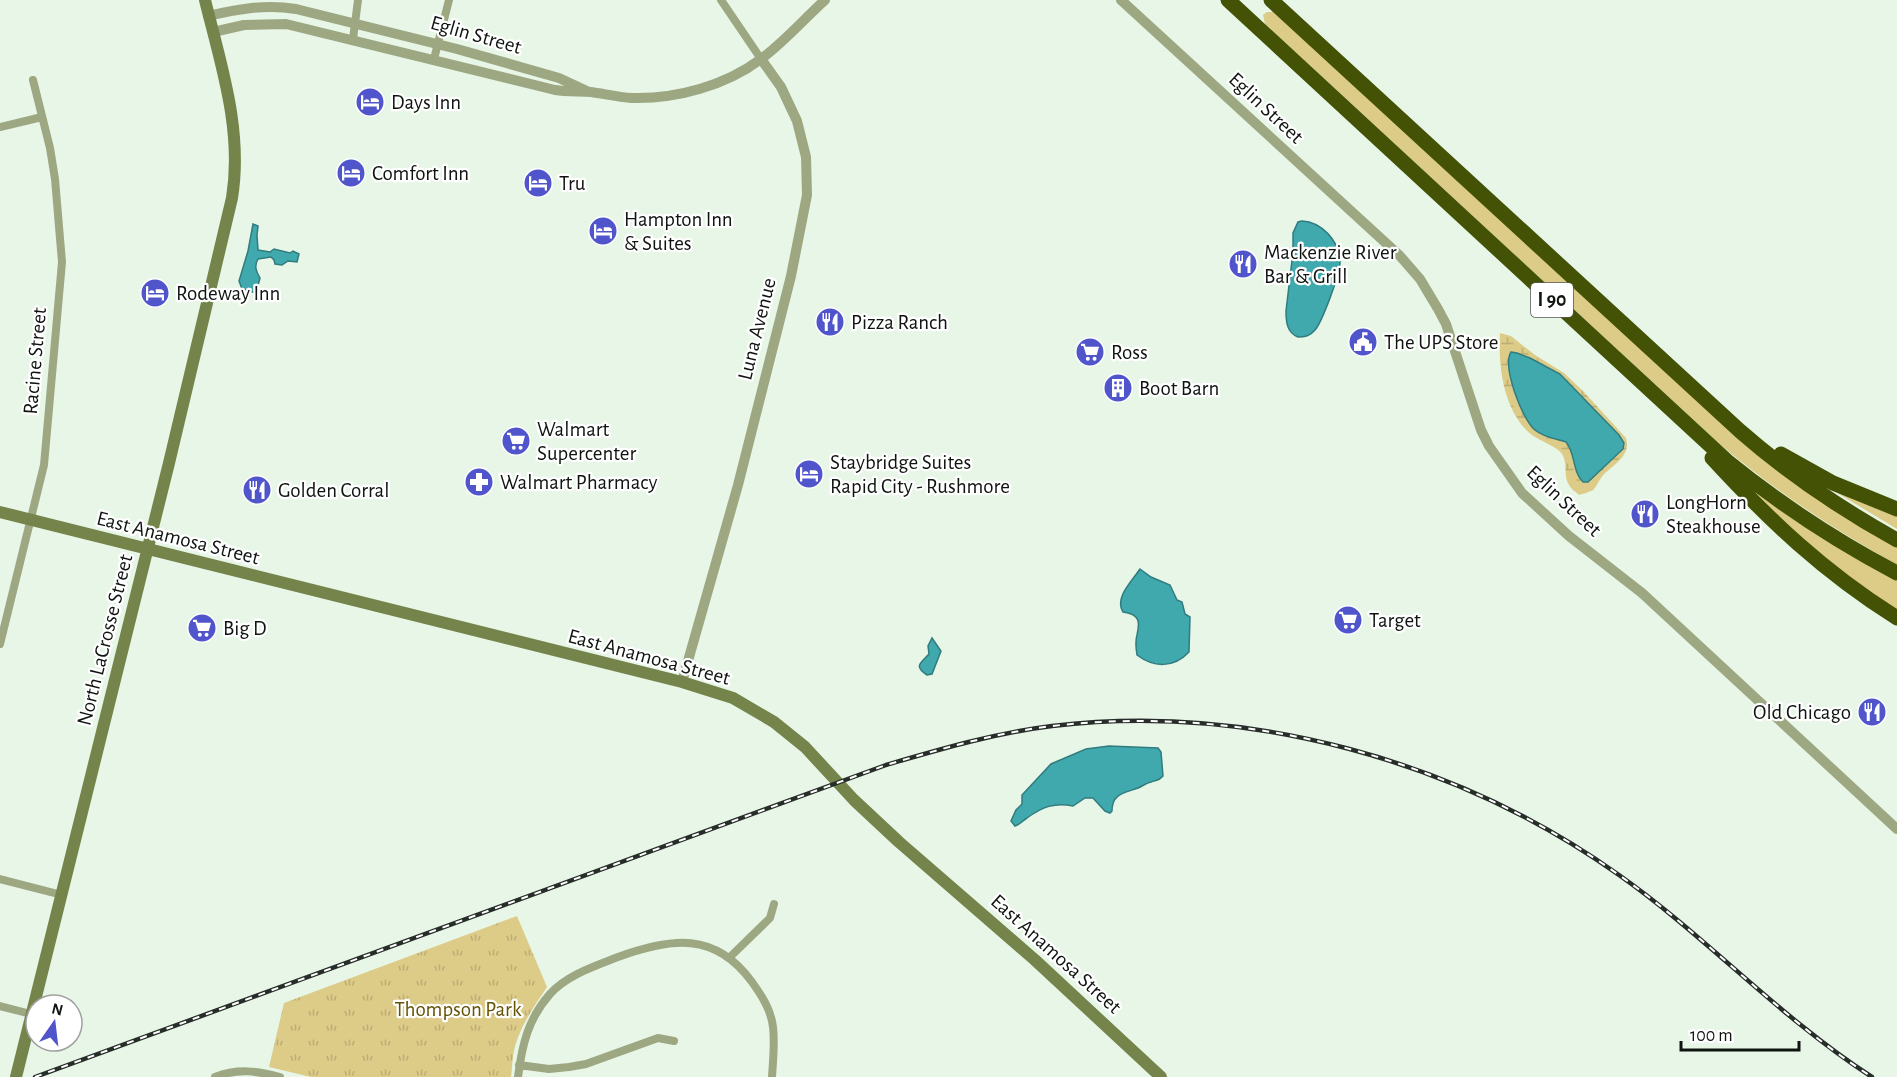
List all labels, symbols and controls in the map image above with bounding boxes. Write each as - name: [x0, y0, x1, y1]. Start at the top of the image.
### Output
- street label: Eglin Street: [428, 12, 524, 58]
- street label: Eglin Street: [1225, 68, 1308, 148]
- hotel icon: Days Inn: [354, 86, 386, 118]
- place label: Days Inn: [391, 92, 461, 113]
- hotel icon: Comfort Inn: [335, 157, 367, 189]
- place label: Comfort Inn: [372, 163, 469, 184]
- hotel icon: Tru: [522, 167, 554, 199]
- place label: Tru: [559, 173, 586, 194]
- place label: Hampton Inn & Suites: [624, 209, 733, 254]
- hotel icon: Hampton Inn & Suites: [587, 215, 619, 247]
- place label: Mackenzie River Bar & Grill: [1264, 242, 1397, 287]
- restaurant icon: Mackenzie River Bar & Grill: [1227, 248, 1259, 280]
- street label: Luna Avenue: [734, 276, 780, 382]
- hotel icon: Rodeway Inn: [139, 277, 171, 309]
- place label: Rodeway Inn: [176, 283, 280, 304]
- road number: I 90: [1531, 283, 1573, 317]
- street label: Racine Street: [20, 306, 50, 415]
- restaurant icon: Pizza Ranch: [814, 306, 846, 338]
- place label: Pizza Ranch: [851, 312, 948, 333]
- public building icon: The UPS Store: [1347, 326, 1379, 358]
- place label: The UPS Store: [1384, 332, 1498, 353]
- supermarket icon: Ross: [1074, 336, 1106, 368]
- place label: Ross: [1111, 342, 1148, 363]
- building icon: Boot Barn: [1102, 372, 1134, 404]
- place label: Boot Barn: [1139, 378, 1219, 399]
- place label: Walmart Supercenter: [537, 419, 636, 464]
- supermarket icon: Walmart Supercenter: [500, 425, 532, 457]
- place label: Staybridge Suites Rapid City - Rushmore: [830, 452, 1010, 497]
- hotel icon: Staybridge Suites Rapid City - Rushmore: [793, 458, 825, 490]
- street label: Eglin Street: [1523, 461, 1606, 541]
- pharmacy icon: Walmart Pharmacy: [463, 466, 495, 498]
- place label: Walmart Pharmacy: [500, 472, 657, 493]
- restaurant icon: Golden Corral: [241, 474, 273, 506]
- place label: Golden Corral: [278, 480, 389, 501]
- place label: LongHorn Steakhouse: [1666, 492, 1761, 537]
- restaurant icon: LongHorn Steakhouse: [1629, 498, 1661, 530]
- street label: East Anamosa Street: [94, 508, 262, 568]
- street label: North LaCrosse Street: [74, 552, 137, 728]
- supermarket icon: Target: [1332, 604, 1364, 636]
- place label: Target: [1369, 610, 1421, 631]
- supermarket icon: Big D: [186, 612, 218, 644]
- place label: Big D: [223, 618, 267, 639]
- street label: East Anamosa Street: [566, 625, 733, 689]
- restaurant icon: Old Chicago: [1856, 696, 1888, 728]
- place label: Old Chicago: [1753, 702, 1851, 723]
- street label: East Anamosa Street: [987, 890, 1125, 1018]
- north arrow: [24, 993, 84, 1053]
- park label: Thompson Park: [394, 999, 522, 1020]
- text: N: [50, 1000, 65, 1019]
- scale bar: [1681, 1014, 1800, 1052]
- text: 100 m: [1690, 1027, 1733, 1045]

